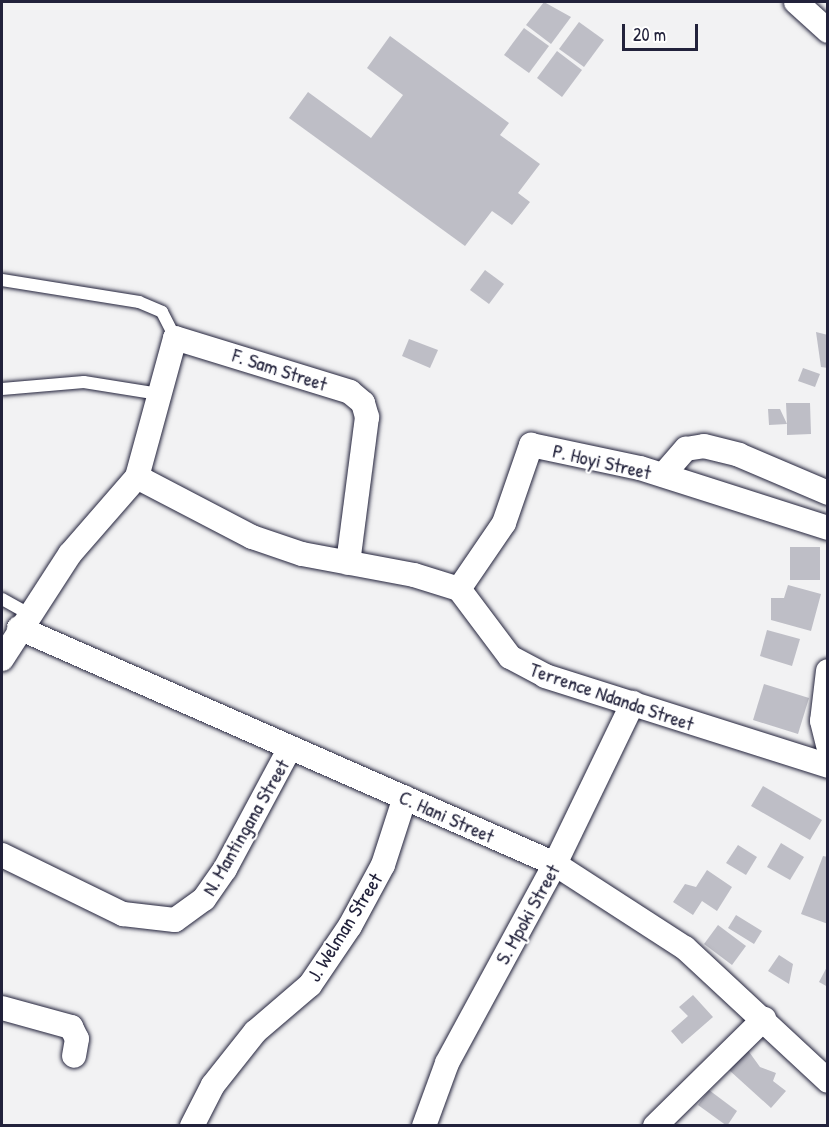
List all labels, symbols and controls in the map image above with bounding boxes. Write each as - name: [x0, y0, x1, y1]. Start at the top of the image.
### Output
- scale bar: [625, 12, 702, 50]
- text: 20 m: [633, 22, 666, 47]
- street label: F. Sam Street: [230, 342, 330, 396]
- street label: P. Hoyi Street: [551, 438, 653, 484]
- street label: Terrence Ndanda Street: [527, 657, 697, 735]
- street label: N. Mantingana Street: [196, 755, 294, 899]
- street label: C. Hani Street: [396, 784, 498, 848]
- street label: S. Mpoki Street: [490, 860, 564, 968]
- street label: J. Welman Street: [301, 868, 387, 986]

